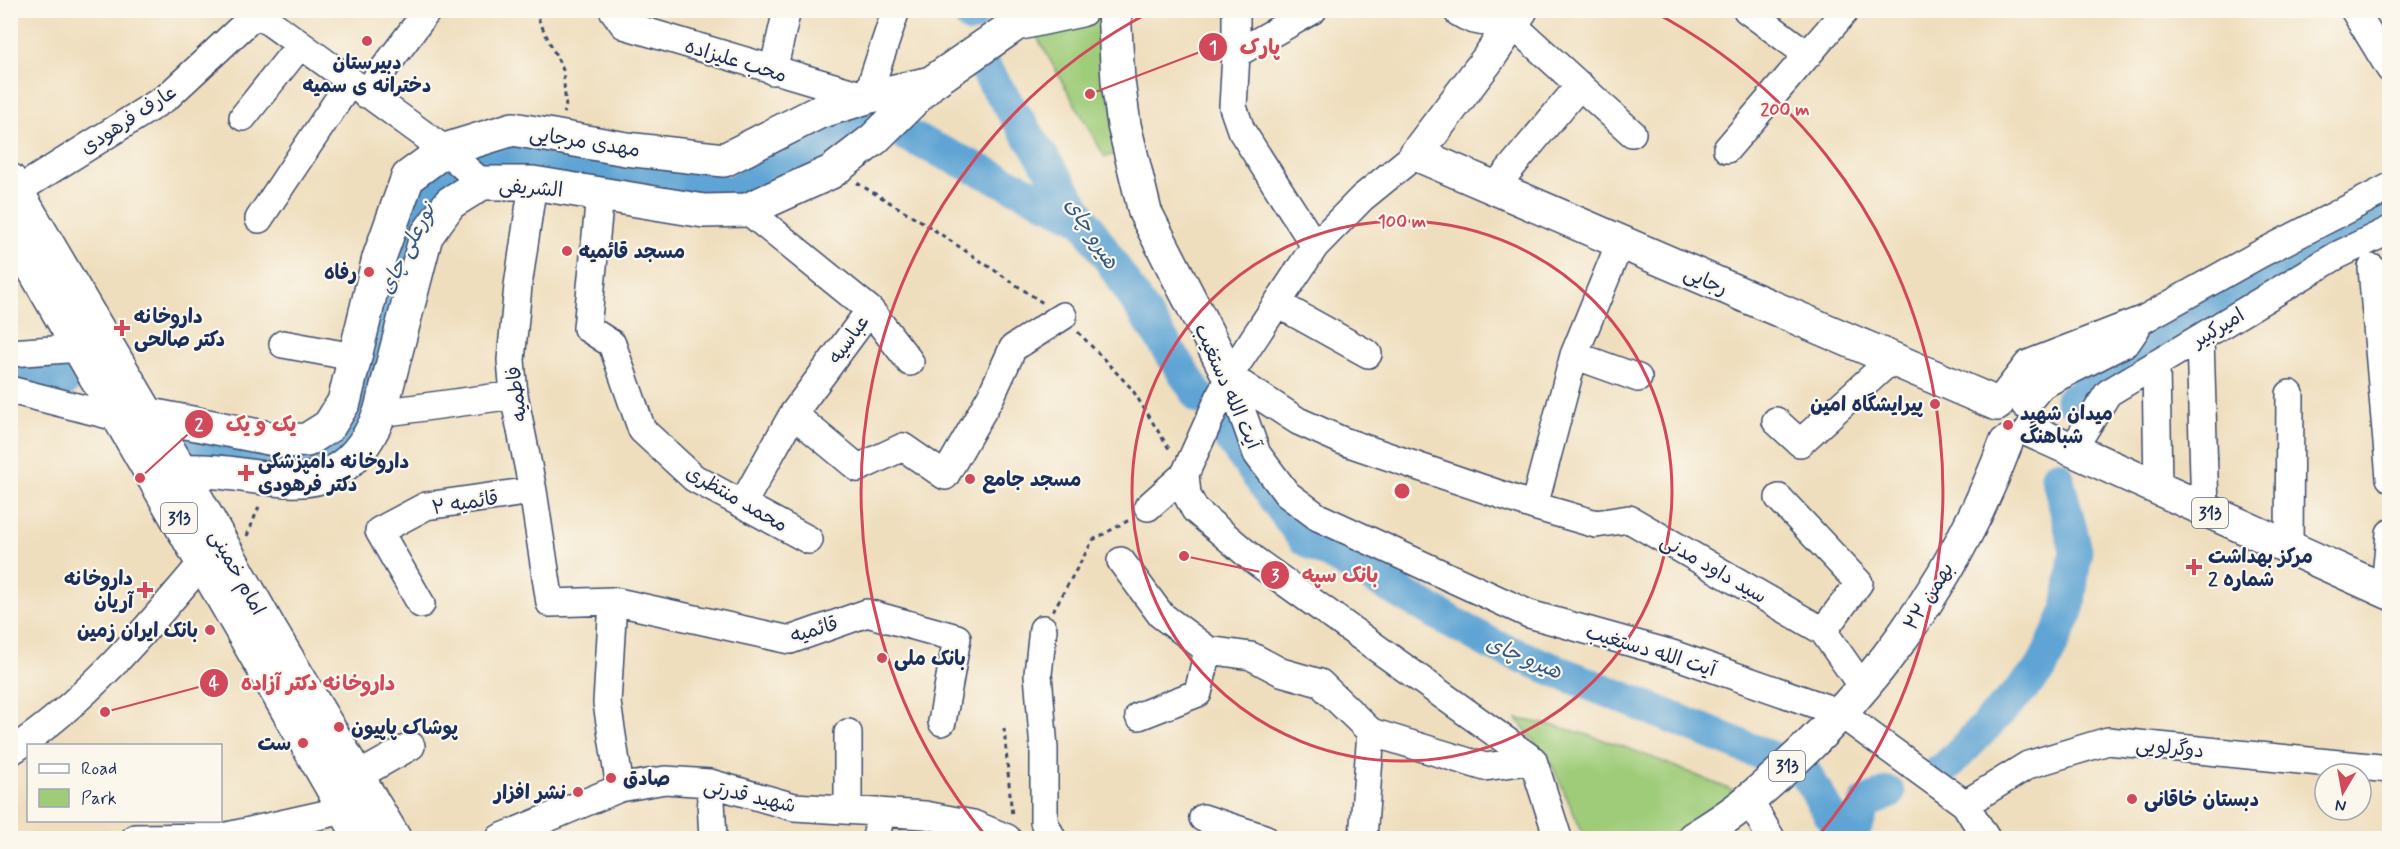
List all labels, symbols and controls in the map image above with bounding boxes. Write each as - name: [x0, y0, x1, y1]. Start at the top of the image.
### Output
- callout: پارک: [1198, 27, 1292, 66]
- street label: محب علیزاده: [681, 33, 790, 90]
- marker: دبیرستان دخترانه ی سمیه: [360, 34, 374, 48]
- text: پارک: [1240, 34, 1280, 62]
- text: 1: [1209, 36, 1217, 60]
- place label: دبیرستان دخترانه ی سمیه: [303, 50, 431, 100]
- street label: عارف فرهودی: [76, 79, 182, 161]
- text: 200 m: [1760, 98, 1810, 122]
- street label: مهدی مرجایی: [528, 120, 642, 165]
- street label: الشریفی: [498, 172, 564, 205]
- water label: هیرو چای: [1058, 192, 1125, 275]
- water label: نورعلی چای: [373, 197, 444, 299]
- text: 100 m: [1378, 210, 1426, 234]
- place label: مسجد قائمیه: [579, 239, 685, 266]
- marker: مسجد قائمیه: [560, 244, 574, 258]
- place label: رفاه: [324, 260, 357, 287]
- street label: رجایی: [1679, 260, 1732, 303]
- marker: رفاه: [362, 265, 376, 279]
- street label: امیرکبیر: [2186, 302, 2250, 355]
- place label: داروخانه دکتر صالحی: [134, 304, 225, 354]
- street label: عباسیه: [822, 310, 876, 370]
- street label: آیت الله دستغیب: [1187, 319, 1267, 455]
- marker: داروخانه دکتر صالحی: [115, 321, 129, 335]
- street label: فاطمیه: [501, 364, 534, 423]
- place label: پیرایشگاه امین: [1810, 392, 1923, 419]
- marker: پیرایشگاه امین: [1928, 397, 1942, 411]
- place label: میدان شهید شباهنگ: [2020, 401, 2113, 451]
- callout: یک و یک: [184, 404, 308, 443]
- text: یک و یک: [226, 411, 296, 439]
- text: 2: [195, 413, 204, 437]
- marker: میدان شهید شباهنگ: [2001, 418, 2015, 432]
- place label: داروخانه دامپزشکی دکتر فرهودی: [258, 449, 409, 499]
- street label: محمد منتظری: [680, 459, 792, 539]
- marker: داروخانه دامپزشکی دکتر فرهودی: [239, 466, 253, 480]
- place label: مسجد جامع: [982, 467, 1081, 494]
- marker: مسجد جامع: [963, 472, 977, 486]
- centre of rings: [1392, 481, 1412, 501]
- street label: قائمیه ۲: [430, 485, 501, 522]
- road number: 313: [2192, 498, 2228, 528]
- road number: 313: [161, 503, 197, 533]
- street label: امام خمینی: [202, 525, 271, 620]
- street label: سید داود مدنی: [1655, 528, 1771, 611]
- place label: مرکز بهداشت شماره 2: [2208, 544, 2313, 594]
- callout: بانک سپه: [1260, 555, 1391, 594]
- street label: ۲۲ بهمن: [1898, 558, 1961, 636]
- marker: مرکز بهداشت شماره 2: [2185, 558, 2203, 576]
- text: بانک سپه: [1302, 562, 1378, 590]
- text: 3: [1271, 564, 1280, 588]
- place label: داروخانه آریان: [64, 566, 135, 616]
- marker: داروخانه آریان: [138, 583, 152, 597]
- street label: قائمیه: [788, 611, 841, 650]
- place label: بانک ایران زمین: [77, 618, 198, 645]
- street label: آیت الله دستغیب: [1582, 619, 1720, 684]
- marker: بانک ایران زمین: [203, 623, 217, 637]
- water label: هیرو چای: [1481, 629, 1566, 687]
- place label: بانک ملی: [894, 646, 966, 673]
- marker: بانک ملی: [875, 651, 889, 665]
- callout: داروخانه دکتر آزاده: [199, 663, 407, 702]
- text: داروخانه دکتر آزاده: [241, 670, 395, 698]
- text: 4: [209, 672, 220, 696]
- place label: پوشاک پاپیون: [351, 715, 458, 742]
- marker: پوشاک پاپیون: [332, 720, 346, 734]
- place label: ست: [257, 731, 291, 758]
- street label: دوگرلویی: [2134, 731, 2205, 766]
- marker: ست: [296, 736, 310, 750]
- legend: [27, 744, 222, 822]
- road number: 313: [1769, 751, 1805, 781]
- text: Road: [81, 757, 117, 781]
- north arrow: [2313, 762, 2373, 822]
- place label: صادق: [623, 766, 670, 793]
- marker: صادق: [604, 771, 618, 785]
- street label: شهید قدرتی: [701, 773, 798, 820]
- place label: نشر افزار: [492, 780, 566, 807]
- marker: نشر افزار: [571, 785, 585, 799]
- text: Park: [81, 787, 117, 811]
- place label: دبستان خاقانی: [2144, 787, 2259, 814]
- marker: دبستان خاقانی: [2125, 792, 2139, 806]
- text: N: [2334, 794, 2348, 817]

